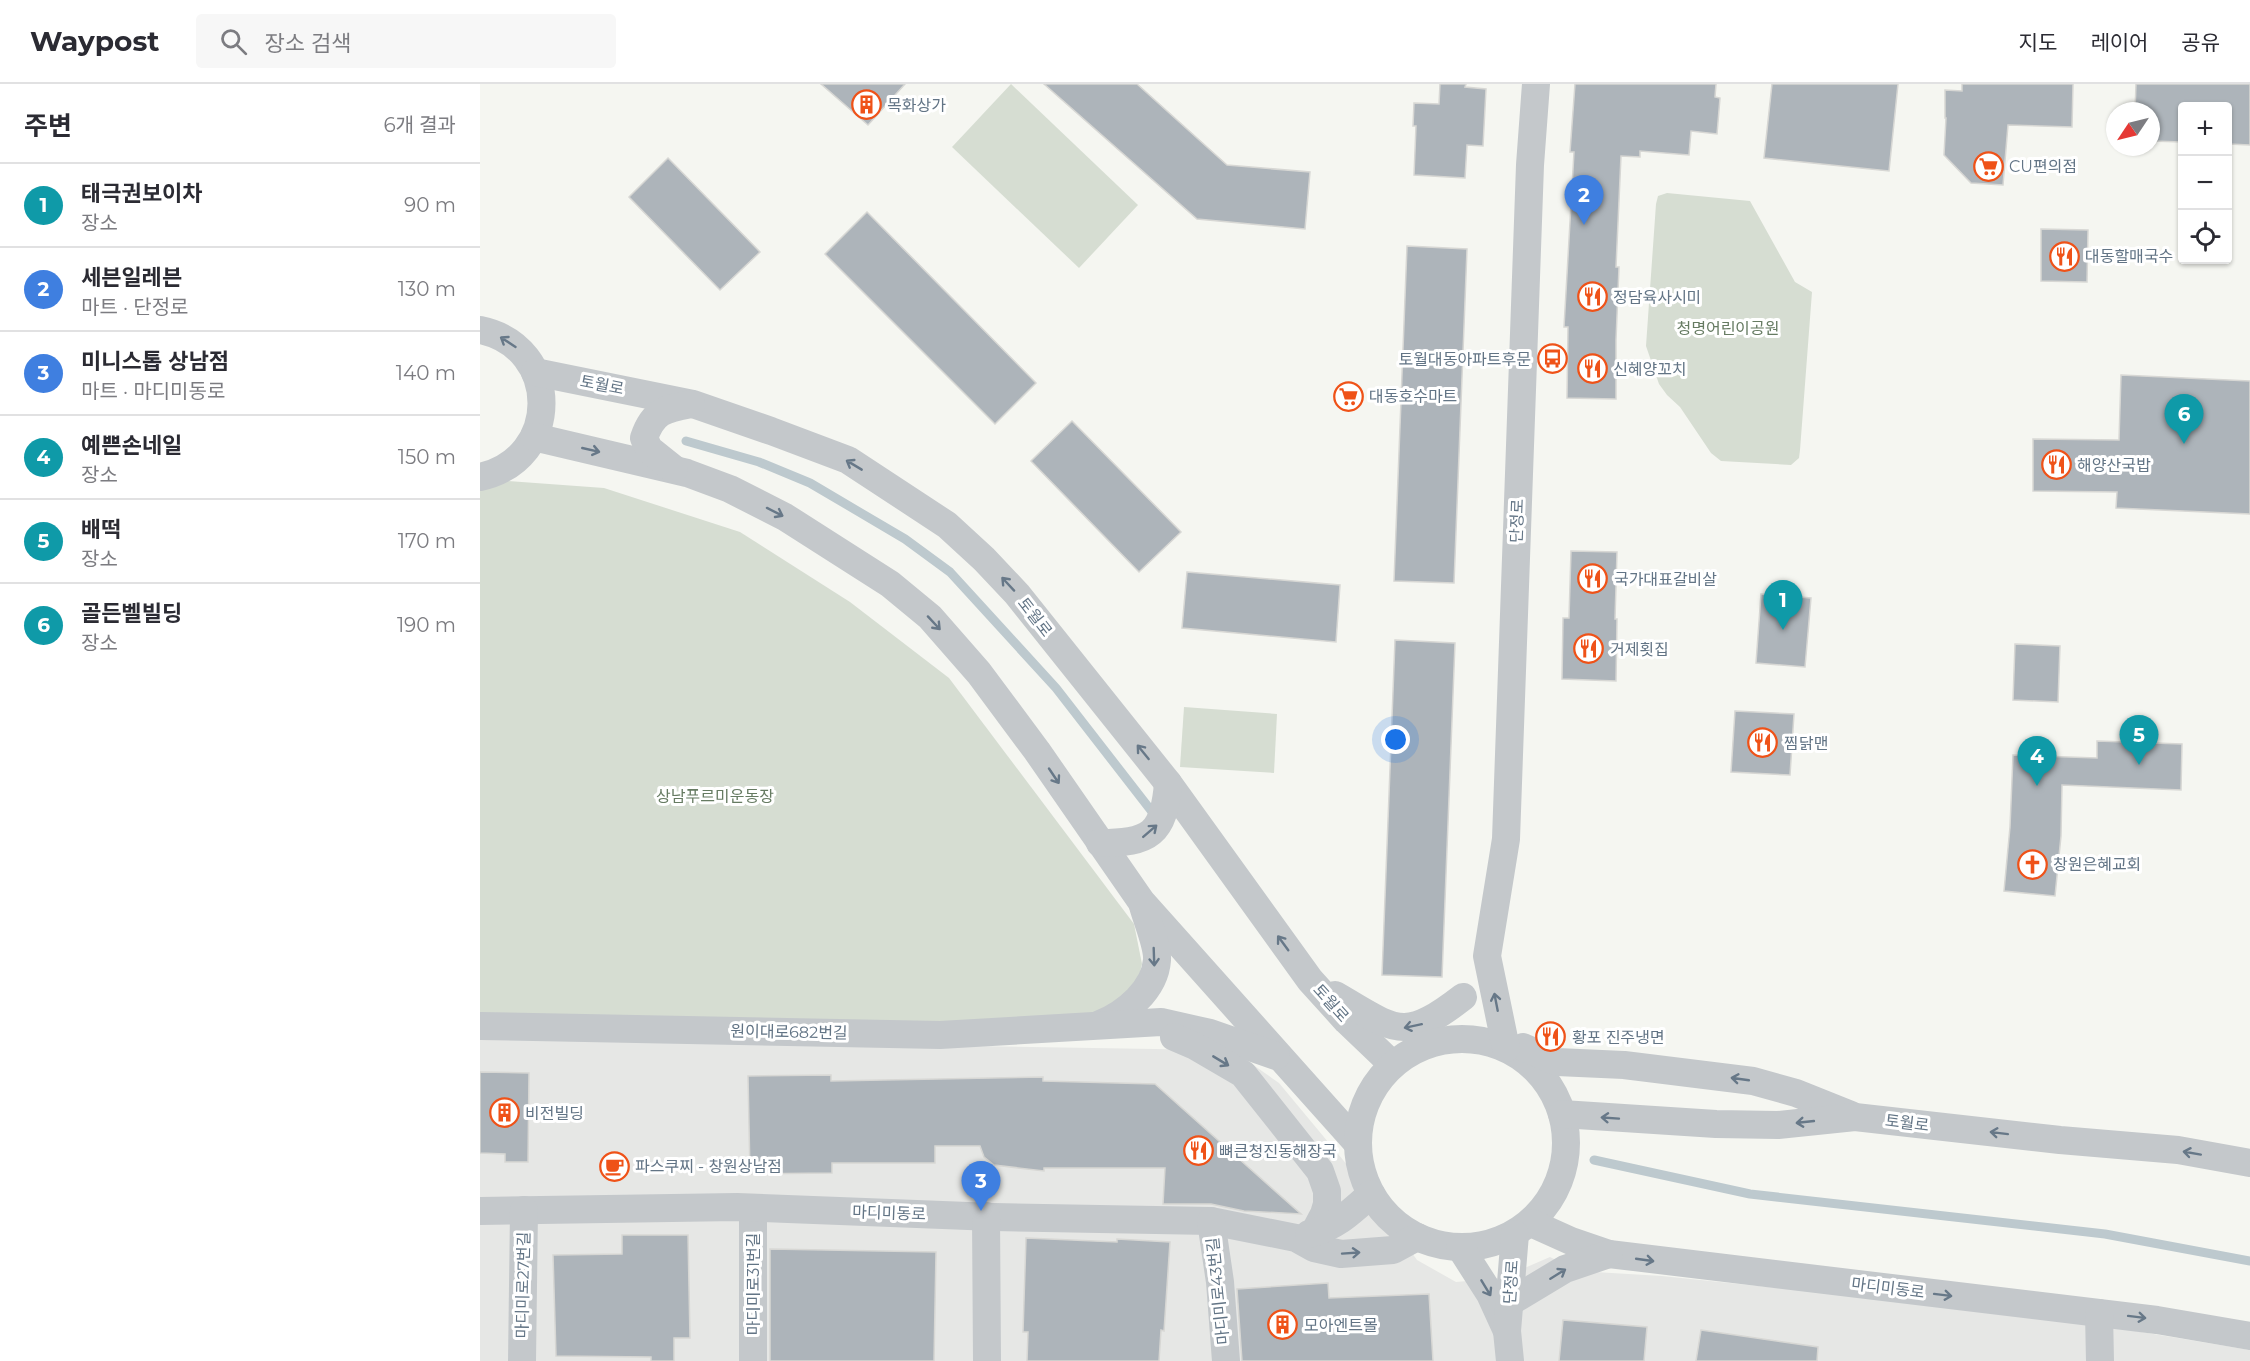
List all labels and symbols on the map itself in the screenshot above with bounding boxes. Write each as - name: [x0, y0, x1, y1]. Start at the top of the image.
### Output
- building icon: 목화상가: [850, 89, 882, 121]
- place label: 목화상가: [887, 96, 946, 115]
- north arrow: [2106, 102, 2160, 156]
- supermarket icon: CU편의점: [1972, 150, 2004, 182]
- place label: CU편의점: [2009, 157, 2077, 176]
- pin: 2: [1564, 176, 1604, 225]
- restaurant icon: 대동할매국수: [2048, 240, 2080, 272]
- place label: 대동할매국수: [2085, 247, 2173, 266]
- restaurant icon: 정담육사시미: [1576, 281, 1608, 313]
- place label: 정담육사시미: [1613, 288, 1701, 307]
- park label: 청명어린이공원: [1676, 319, 1780, 338]
- one-way arrow: [500, 336, 517, 348]
- bus stop icon: 토월대동아파트후문: [1536, 343, 1568, 375]
- place label: 토월대동아파트후문: [1399, 350, 1531, 369]
- restaurant icon: 신혜양꼬치: [1576, 353, 1608, 385]
- place label: 신혜양꼬치: [1613, 360, 1687, 379]
- street label: 토월로: [579, 371, 626, 399]
- supermarket icon: 대동호수마트: [1332, 380, 1364, 412]
- place label: 대동호수마트: [1369, 387, 1457, 406]
- pin: 6: [2164, 394, 2204, 444]
- one-way arrow: [581, 445, 600, 456]
- restaurant icon: 해양산국밥: [2040, 449, 2072, 481]
- place label: 해양산국밥: [2077, 456, 2151, 475]
- one-way arrow: [846, 458, 863, 470]
- street label: 단정로: [1507, 498, 1527, 543]
- one-way arrow: [765, 507, 783, 519]
- restaurant icon: 국가대표갈비살: [1577, 563, 1609, 595]
- place label: 국가대표갈비살: [1614, 570, 1717, 589]
- one-way arrow: [1000, 576, 1015, 591]
- pin: 1: [1764, 580, 1802, 630]
- street label: 토월로: [1014, 594, 1056, 640]
- one-way arrow: [927, 615, 941, 630]
- restaurant icon: 거제횟집: [1573, 633, 1605, 665]
- place label: 거제횟집: [1610, 640, 1669, 659]
- pin: 5: [2120, 716, 2158, 765]
- your location: [1381, 725, 1410, 754]
- restaurant icon: 찜닭맨: [1747, 727, 1779, 759]
- place label: 찜닭맨: [1784, 734, 1828, 753]
- pin: 4: [2018, 736, 2056, 786]
- one-way arrow: [1136, 744, 1149, 760]
- one-way arrow: [1048, 768, 1060, 784]
- park label: 상남푸르미운동장: [656, 787, 774, 806]
- one-way arrow: [1142, 824, 1157, 838]
- church icon: 창원은혜교회: [2016, 848, 2048, 880]
- place label: 창원은혜교회: [2053, 855, 2141, 874]
- one-way arrow: [1277, 935, 1289, 951]
- one-way arrow: [1149, 947, 1160, 966]
- street label: 토월로: [1309, 980, 1353, 1026]
- one-way arrow: [1490, 993, 1501, 1013]
- street label: 원이대로682번길: [730, 1021, 848, 1043]
- one-way arrow: [1404, 1021, 1423, 1032]
- restaurant icon: 황포 진주냉면: [1535, 1021, 1567, 1053]
- place label: 황포 진주냉면: [1572, 1028, 1665, 1047]
- one-way arrow: [1212, 1055, 1229, 1067]
- one-way arrow: [1731, 1074, 1751, 1085]
- building icon: 비전빌딩: [488, 1097, 520, 1129]
- place label: 비전빌딩: [525, 1104, 584, 1123]
- street label: 토월로: [1884, 1111, 1930, 1135]
- one-way arrow: [1601, 1112, 1621, 1123]
- one-way arrow: [1795, 1117, 1815, 1128]
- one-way arrow: [1989, 1127, 2009, 1138]
- restaurant icon: 뼈큰청진동해장국: [1182, 1135, 1214, 1167]
- place label: 뼈큰청진동해장국: [1219, 1142, 1337, 1161]
- one-way arrow: [2183, 1147, 2203, 1158]
- cafe icon: 파스쿠찌 - 창원상남점: [598, 1150, 630, 1182]
- place label: 파스쿠찌 - 창원상남점: [635, 1157, 782, 1176]
- pin: 3: [962, 1162, 1000, 1211]
- street label: 마디미동로: [852, 1202, 926, 1224]
- street label: 마디미로27번길: [513, 1231, 533, 1339]
- street label: 마디미로31번길: [744, 1232, 763, 1336]
- street label: 마디미로43번길: [1203, 1236, 1233, 1346]
- one-way arrow: [1341, 1248, 1360, 1259]
- one-way arrow: [1635, 1254, 1655, 1265]
- street label: 단정로: [1500, 1259, 1522, 1305]
- one-way arrow: [1549, 1267, 1566, 1279]
- street label: 마디미동로: [1850, 1274, 1926, 1302]
- one-way arrow: [1480, 1279, 1492, 1296]
- one-way arrow: [1933, 1289, 1953, 1300]
- building icon: 모아엔트몰: [1267, 1309, 1299, 1341]
- one-way arrow: [2127, 1312, 2146, 1323]
- place label: 모아엔트몰: [1304, 1316, 1378, 1335]

